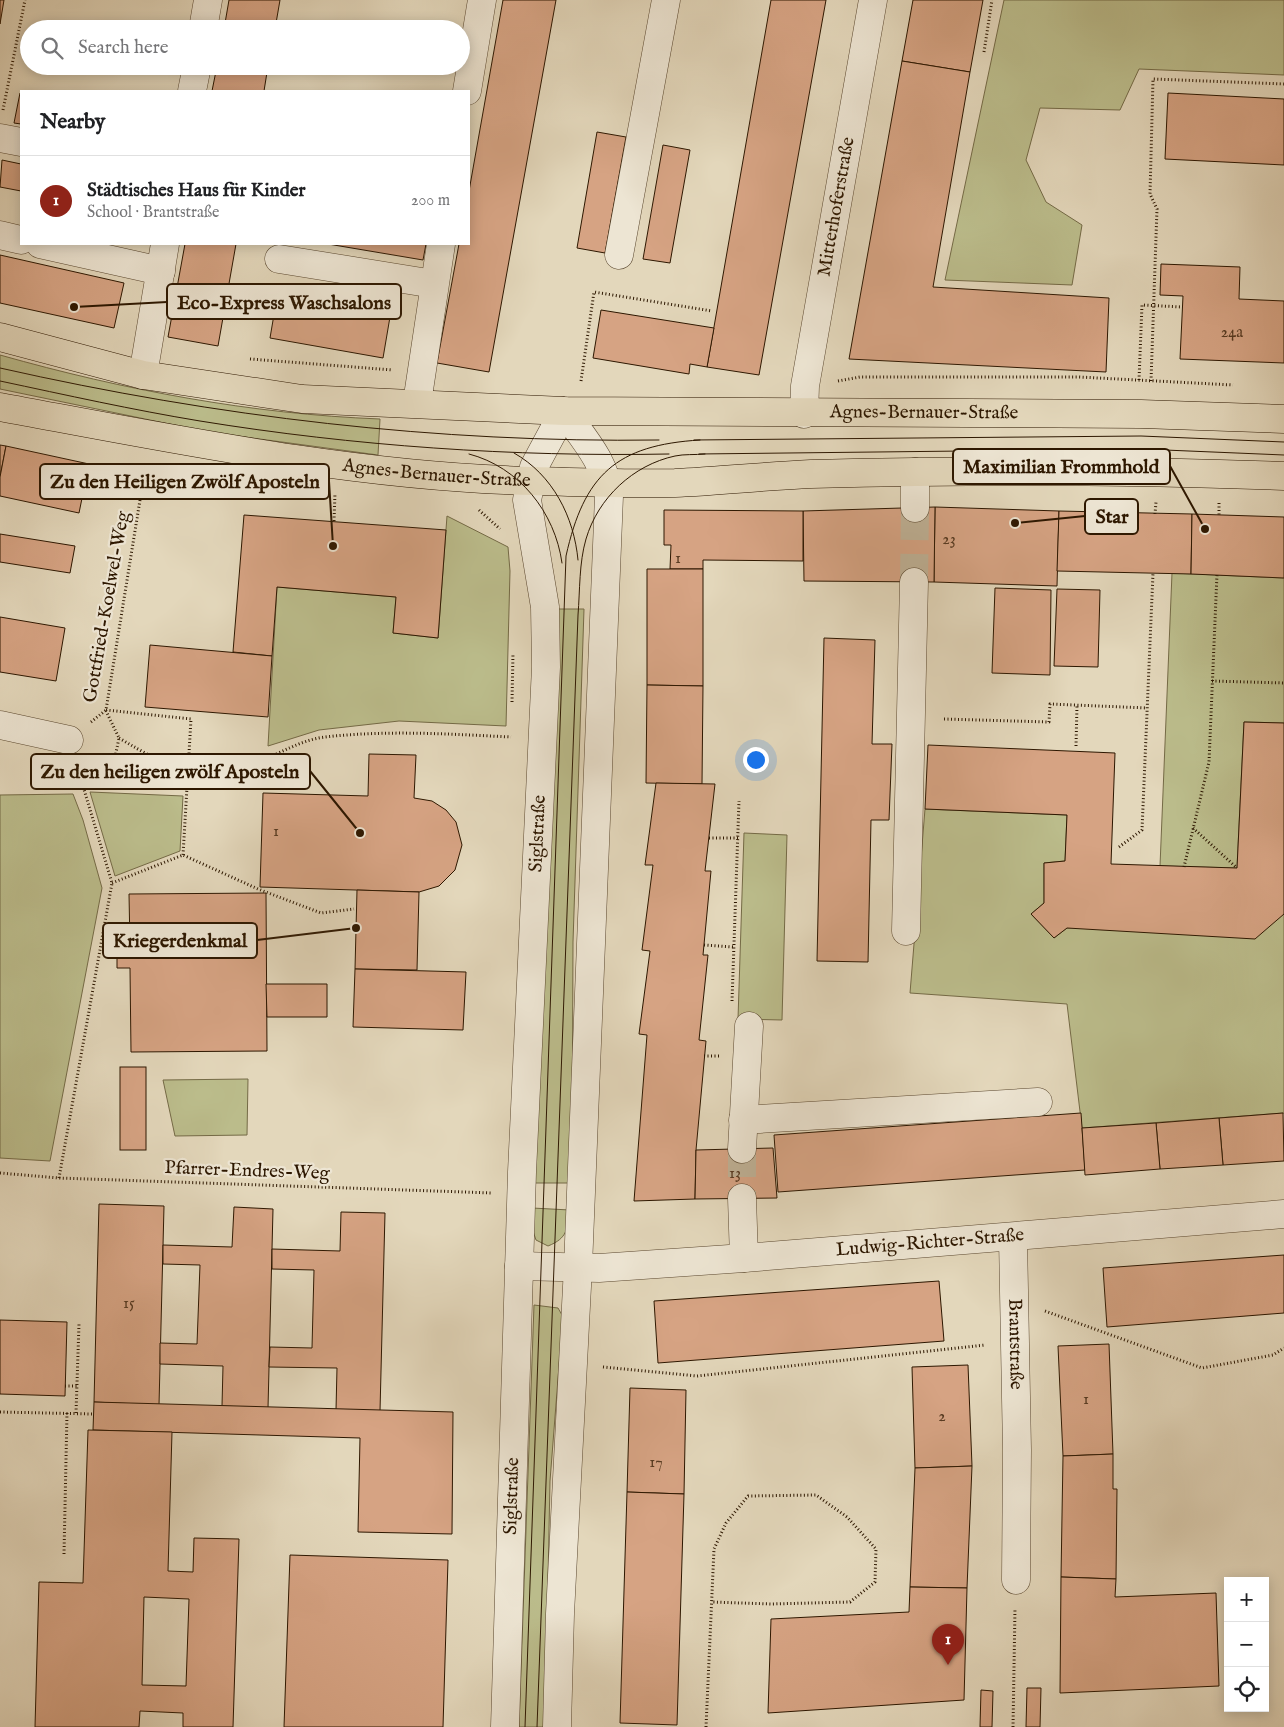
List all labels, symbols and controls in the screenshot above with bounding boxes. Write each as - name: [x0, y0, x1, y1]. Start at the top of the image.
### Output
- search box: [20, 20, 470, 75]
- icon: search: [38, 34, 66, 62]
- text: Search here: [78, 36, 169, 60]
- text: Nearby: [40, 109, 105, 136]
- street label: Mitterhoferstraße: [812, 135, 861, 278]
- text: Städtisches Haus für Kinder: [87, 179, 306, 203]
- text: 1: [53, 191, 59, 211]
- text: 200 m: [411, 191, 450, 211]
- text: School · Brantstraße: [87, 203, 219, 223]
- callout: Eco-Express Waschsalons: [167, 284, 401, 319]
- text: Eco-Express Waschsalons: [177, 291, 391, 316]
- house number: 24a: [1221, 323, 1243, 343]
- street label: Agnes-Bernauer-Straße: [829, 400, 1019, 425]
- callout: Maximilian Frommhold: [953, 449, 1170, 484]
- street label: Agnes-Bernauer-Straße: [340, 454, 531, 493]
- text: Maximilian Frommhold: [963, 455, 1161, 480]
- callout: Zu den Heiligen Zwölf Aposteln: [40, 464, 329, 499]
- text: Zu den Heiligen Zwölf Aposteln: [50, 470, 320, 495]
- callout: Star: [1085, 499, 1138, 534]
- text: Star: [1095, 505, 1129, 530]
- street label: Gottfried-Koelwel-Weg: [78, 509, 136, 704]
- house number: 23: [942, 530, 956, 550]
- house number: 1: [675, 549, 681, 569]
- your location: [743, 747, 769, 773]
- callout: Zu den heiligen zwölf Aposteln: [31, 754, 310, 789]
- text: Zu den heiligen zwölf Aposteln: [40, 760, 300, 785]
- street label: Siglstraße: [524, 794, 552, 873]
- house number: 1: [273, 822, 279, 842]
- callout: Kriegerdenkmal: [103, 923, 257, 958]
- text: Kriegerdenkmal: [113, 929, 248, 954]
- street label: Pfarrer-Endres-Weg: [164, 1156, 331, 1186]
- house number: 13: [729, 1164, 741, 1184]
- street label: Ludwig-Richter-Straße: [835, 1223, 1025, 1262]
- house number: 15: [123, 1294, 135, 1314]
- street label: Brantstraße: [1002, 1298, 1028, 1390]
- house number: 1: [1083, 1390, 1089, 1410]
- house number: 2: [938, 1407, 946, 1427]
- house number: 17: [649, 1453, 663, 1473]
- street label: Siglstraße: [499, 1457, 525, 1535]
- map controls: [1224, 1577, 1269, 1712]
- button: +: [1224, 1577, 1269, 1622]
- button: −: [1224, 1622, 1269, 1667]
- pin: 1: [932, 1624, 964, 1665]
- button: locate: [1224, 1667, 1269, 1712]

